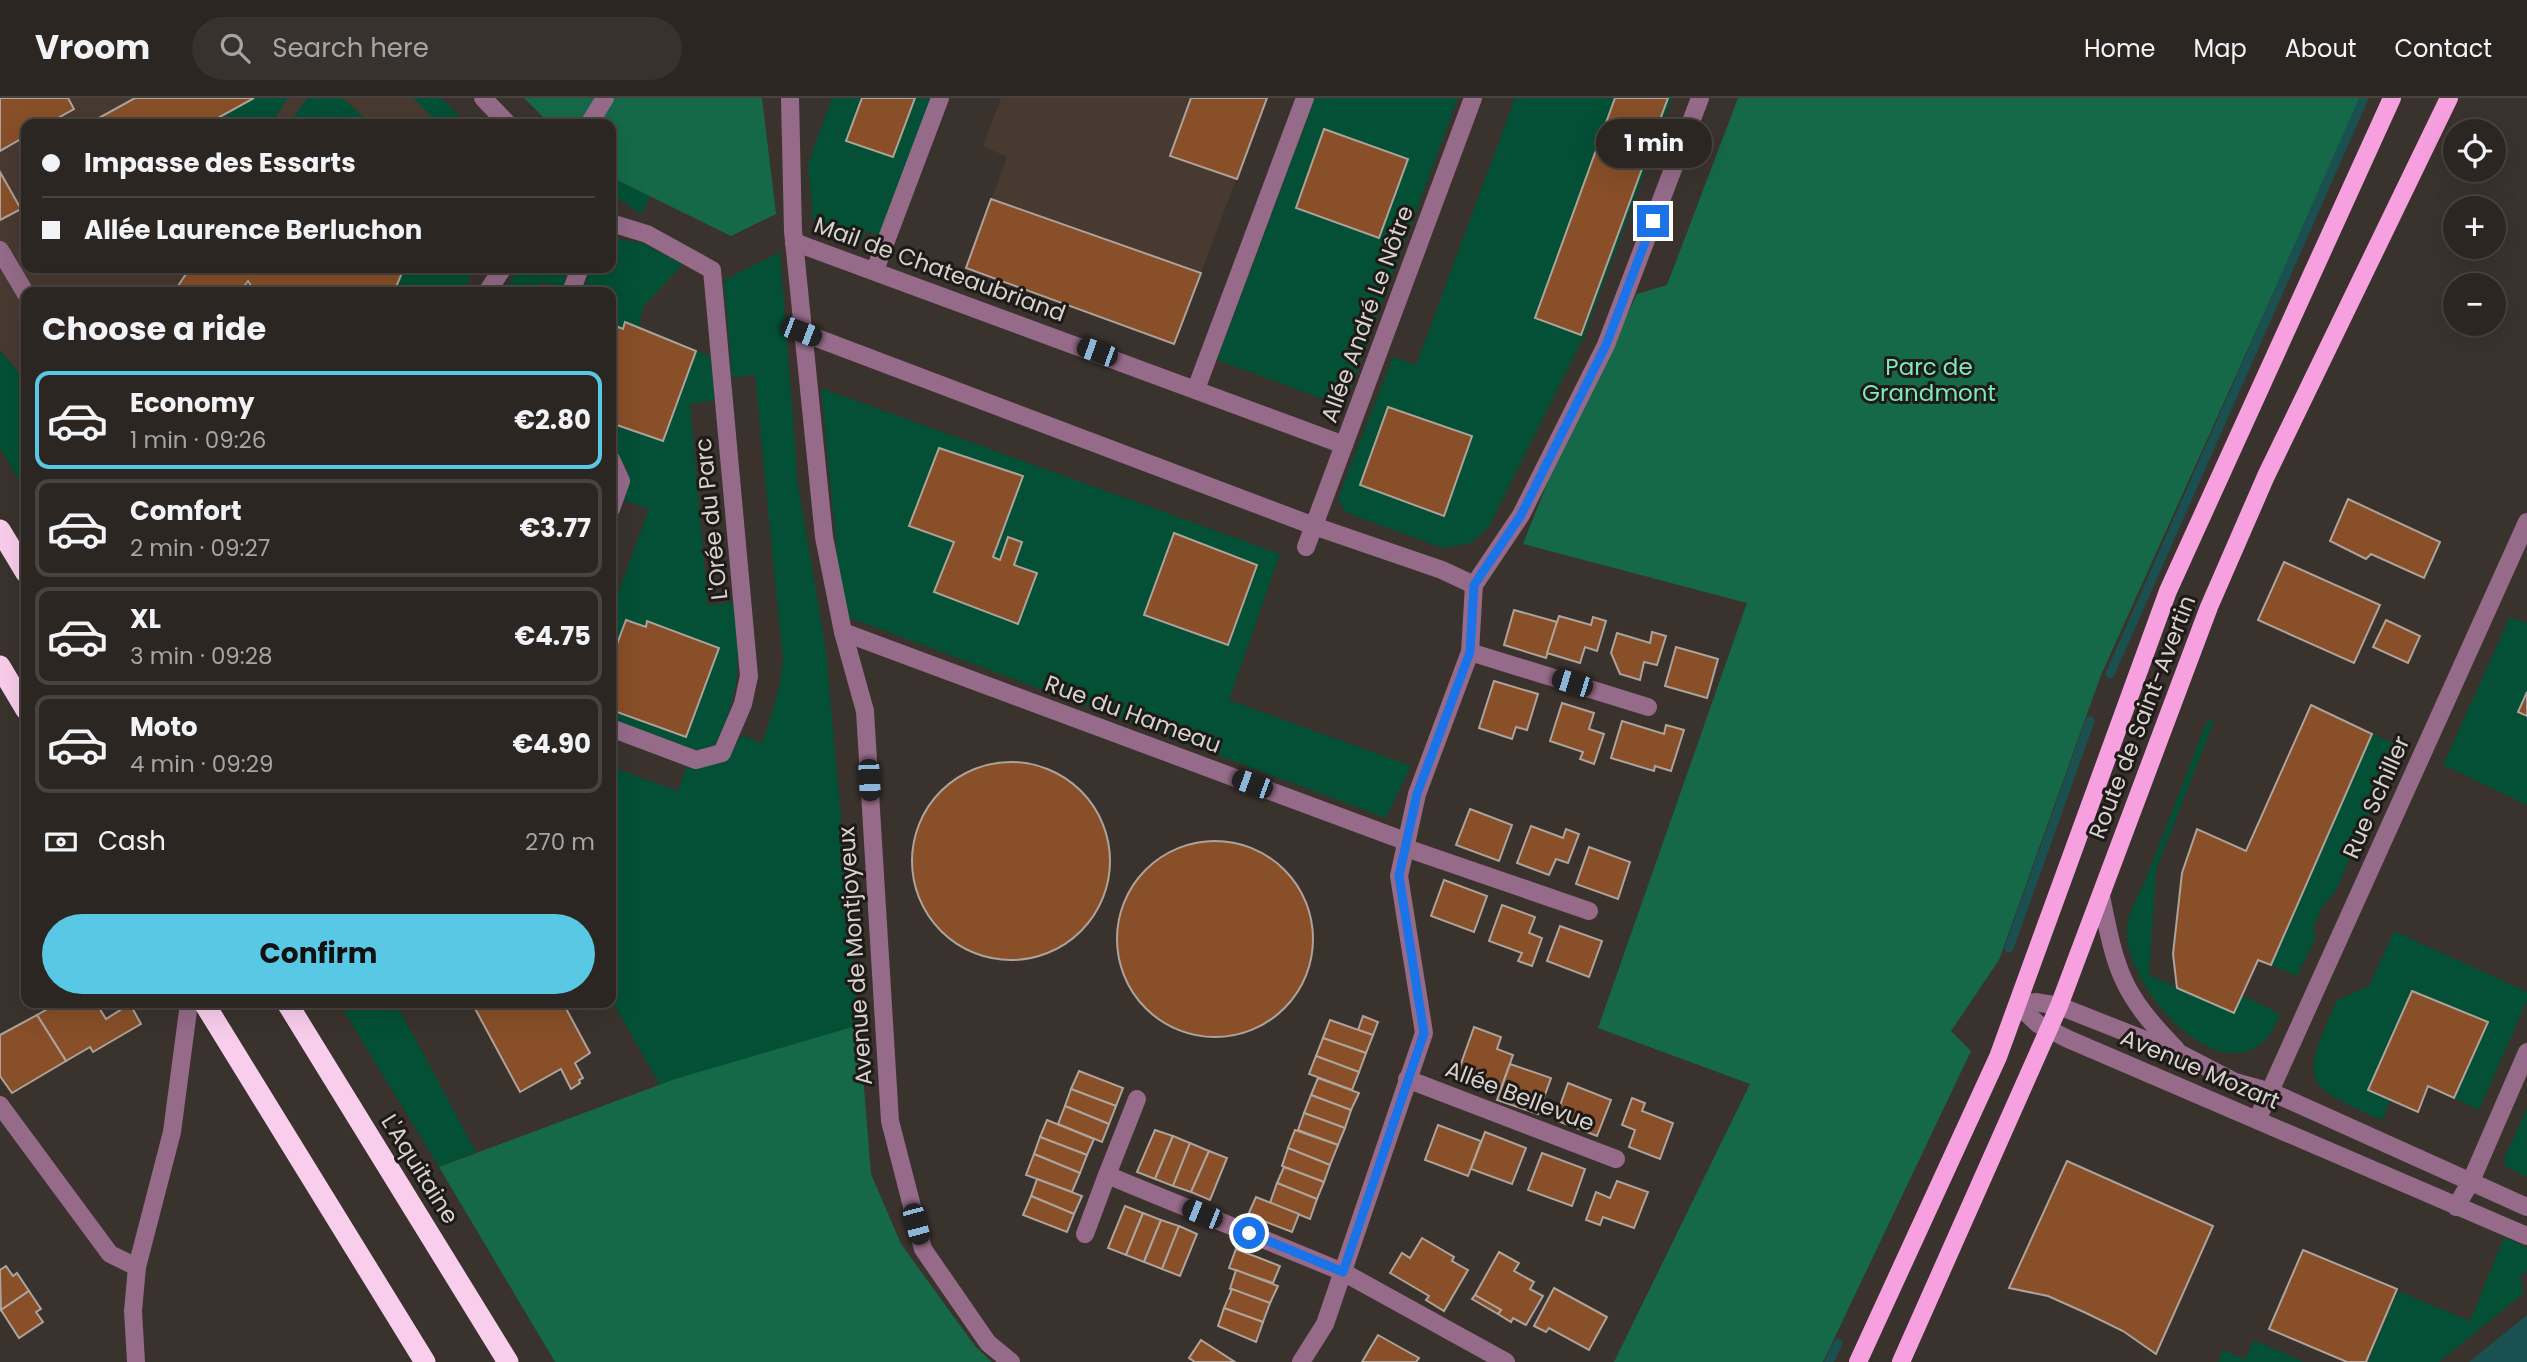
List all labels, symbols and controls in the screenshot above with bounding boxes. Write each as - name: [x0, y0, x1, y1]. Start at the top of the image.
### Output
- search box: [192, 17, 682, 80]
- text: Vroom: [35, 24, 150, 71]
- icon: search: [216, 29, 254, 67]
- text: Search here: [272, 30, 429, 66]
- text: Home: [2084, 32, 2156, 65]
- text: Map: [2194, 32, 2247, 65]
- text: About: [2285, 32, 2356, 65]
- text: Contact: [2394, 32, 2492, 65]
- map controls: [2443, 119, 2506, 336]
- button: locate: [2443, 119, 2506, 182]
- callout: 1 min: [1595, 120, 1711, 169]
- text: 1 min: [1624, 127, 1684, 159]
- text: Impasse des Essarts: [84, 145, 356, 181]
- button: +: [2443, 196, 2506, 259]
- street label: Allée André Le Nôtre: [1313, 201, 1421, 427]
- route end: [1637, 205, 1669, 237]
- street label: Mail de Chateaubriand: [810, 209, 1070, 329]
- text: Allée Laurence Berluchon: [84, 212, 422, 248]
- button: −: [2443, 273, 2506, 336]
- text: Choose a ride: [42, 306, 266, 351]
- car: [778, 315, 825, 349]
- car: [1074, 335, 1121, 369]
- park label: Parc de Grandmont: [1862, 351, 1996, 409]
- text: Economy: [130, 385, 254, 421]
- icon: car: [46, 389, 109, 452]
- text: €2.80: [514, 402, 591, 438]
- text: 1 min · 09:26: [130, 424, 266, 456]
- street label: L'Orée du Parc: [687, 436, 735, 602]
- text: Comfort: [130, 493, 242, 529]
- icon: car: [46, 497, 109, 560]
- text: €3.77: [519, 510, 591, 546]
- text: 2 min · 09:27: [130, 532, 270, 564]
- street label: Route de Saint-Avertin: [2081, 591, 2203, 843]
- text: XL: [130, 601, 161, 637]
- icon: car: [46, 605, 109, 668]
- text: €4.75: [515, 618, 591, 654]
- text: 3 min · 09:28: [130, 640, 273, 672]
- street label: Rue du Hameau: [1041, 667, 1225, 761]
- car: [1549, 667, 1596, 699]
- text: Moto: [130, 709, 198, 745]
- icon: car: [46, 713, 109, 776]
- text: €4.90: [512, 726, 591, 762]
- street label: Rue Schiller: [2335, 731, 2417, 863]
- text: 4 min · 09:29: [130, 748, 273, 780]
- car: [858, 758, 881, 802]
- car: [1229, 767, 1276, 801]
- icon: cash: [42, 823, 80, 861]
- text: Cash: [98, 823, 166, 859]
- street label: Avenue de Montjoyeux: [830, 825, 880, 1087]
- text: 270 m: [525, 826, 595, 858]
- button: Confirm: [42, 914, 595, 994]
- street label: Avenue Mozart: [2116, 1021, 2284, 1117]
- street label: Allée Bellevue: [1441, 1053, 1599, 1139]
- street label: L'Aquitaine: [374, 1108, 466, 1230]
- car: [1179, 1196, 1226, 1232]
- car: [901, 1201, 932, 1247]
- route start: [1233, 1217, 1265, 1249]

